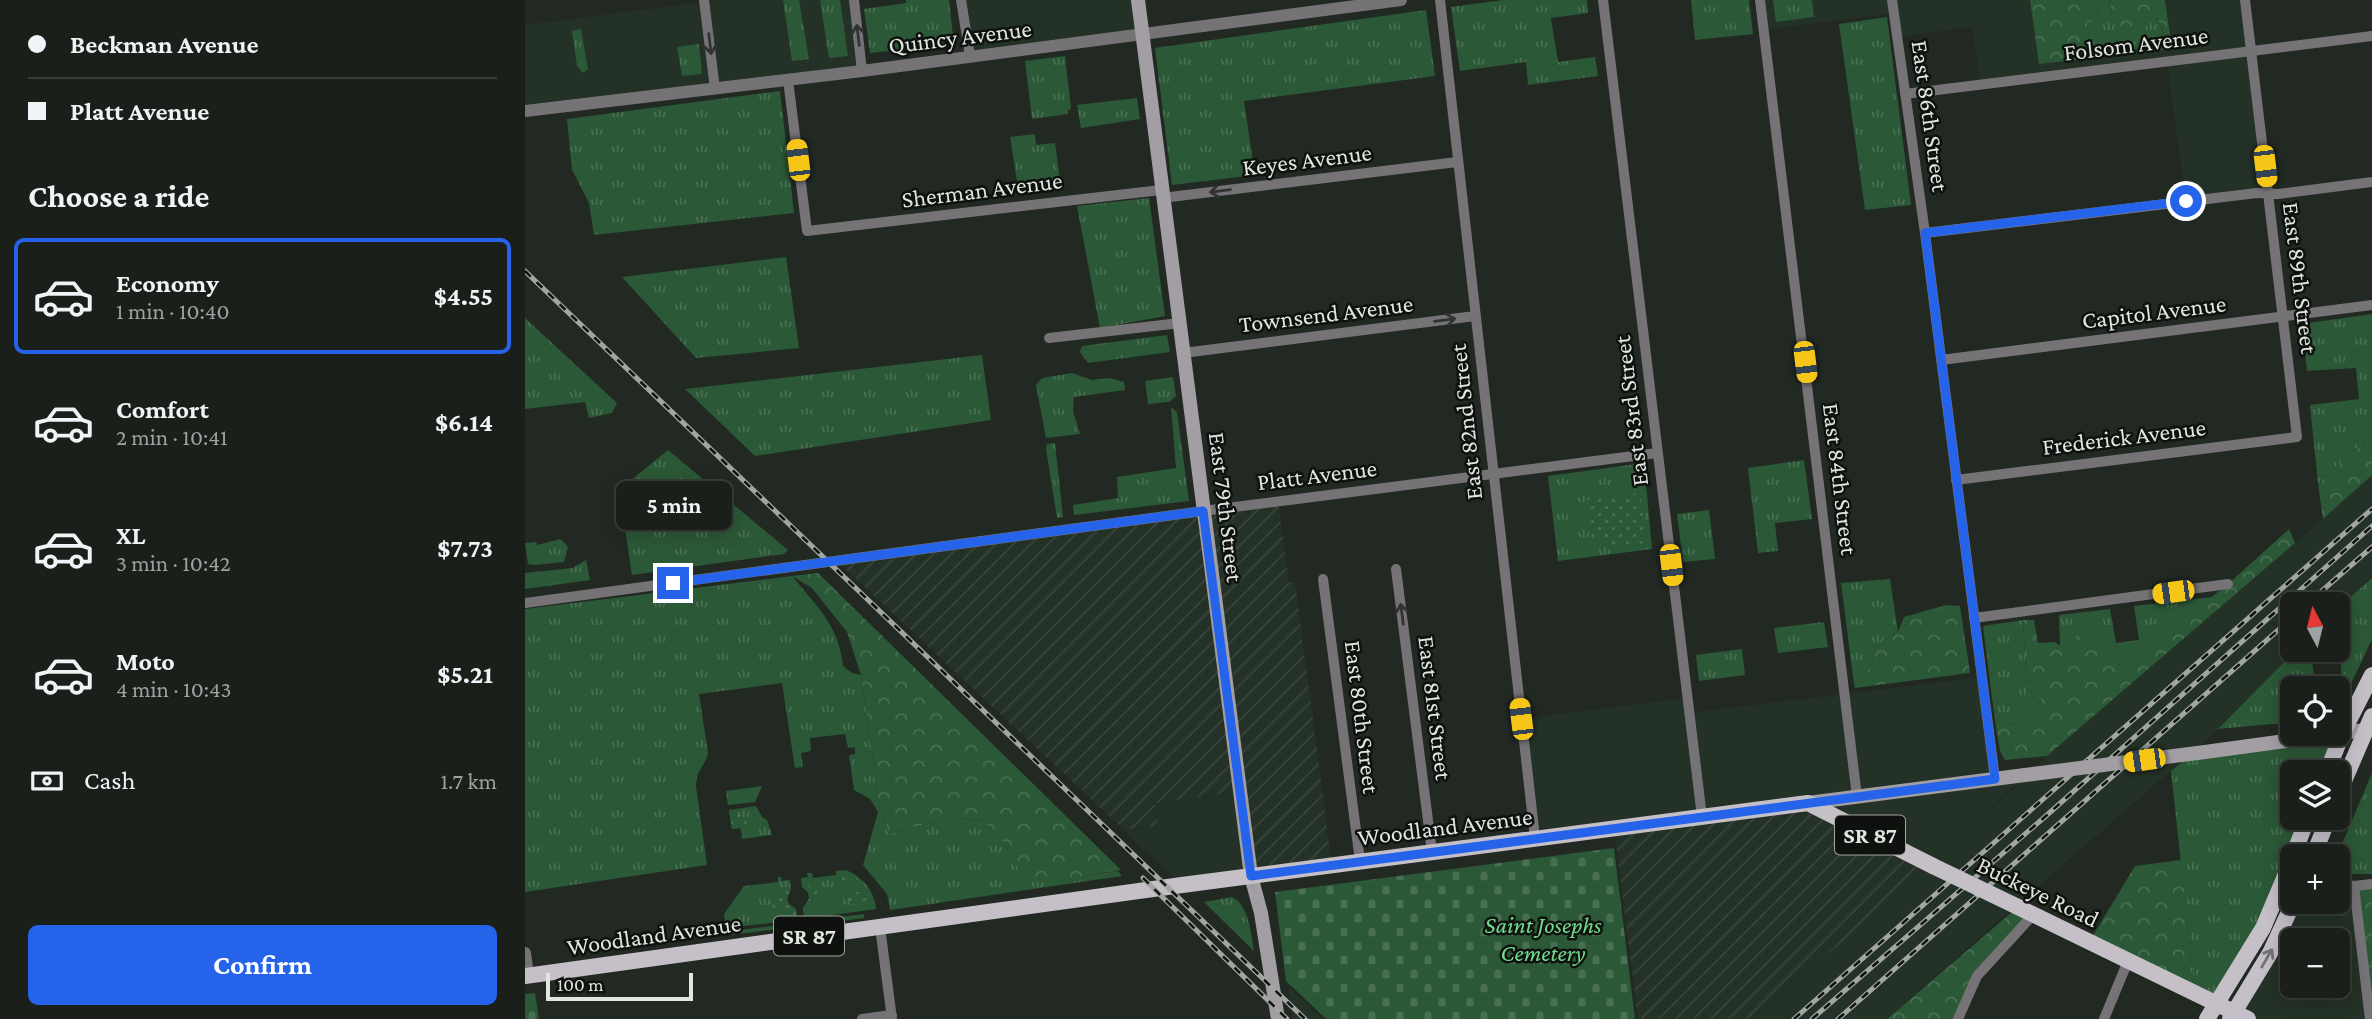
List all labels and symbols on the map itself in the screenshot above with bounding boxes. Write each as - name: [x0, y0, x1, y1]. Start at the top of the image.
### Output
- street label: Quincy Avenue: [887, 14, 1033, 59]
- street label: Folsom Avenue: [2062, 21, 2210, 66]
- one-way arrow: [851, 24, 864, 47]
- one-way arrow: [703, 33, 716, 55]
- street label: East 86th Street: [1907, 39, 1955, 194]
- car: [786, 138, 811, 182]
- street label: Keyes Avenue: [1241, 138, 1373, 181]
- car: [2253, 144, 2278, 188]
- street label: Sherman Avenue: [900, 166, 1064, 213]
- one-way arrow: [1209, 185, 1231, 198]
- route start: [2170, 185, 2202, 217]
- street label: East 89th Street: [2278, 201, 2323, 356]
- street label: Townsend Avenue: [1237, 289, 1415, 338]
- street label: Capitol Avenue: [2080, 289, 2228, 334]
- one-way arrow: [1433, 313, 1456, 326]
- street label: East 83rd Street: [1608, 333, 1653, 488]
- car: [1793, 340, 1818, 384]
- street label: East 82nd Street: [1444, 342, 1487, 501]
- street label: East 84th Street: [1818, 401, 1863, 557]
- street label: Frederick Avenue: [2041, 413, 2207, 460]
- street label: East 79th Street: [1204, 430, 1249, 584]
- street label: Platt Avenue: [1255, 454, 1378, 495]
- callout: 5 min: [615, 482, 731, 530]
- car: [1659, 543, 1684, 587]
- route end: [657, 567, 689, 599]
- car: [2151, 579, 2196, 605]
- north arrow: [2280, 592, 2350, 662]
- one-way arrow: [1395, 604, 1408, 626]
- street label: East 81st Street: [1413, 634, 1458, 783]
- street label: East 80th Street: [1340, 639, 1385, 796]
- car: [1509, 697, 1534, 741]
- car: [2122, 747, 2167, 773]
- street label: Woodland Avenue: [1356, 802, 1534, 851]
- road number: SR 87: [1835, 816, 1905, 855]
- street label: Buckeye Road: [1973, 850, 2104, 933]
- street label: Woodland Avenue: [565, 909, 743, 960]
- park label: Saint Josephs Cemetery: [1485, 911, 1602, 966]
- road number: SR 87: [774, 917, 844, 956]
- one-way arrow: [2260, 949, 2274, 969]
- scale bar: [546, 970, 693, 1002]

